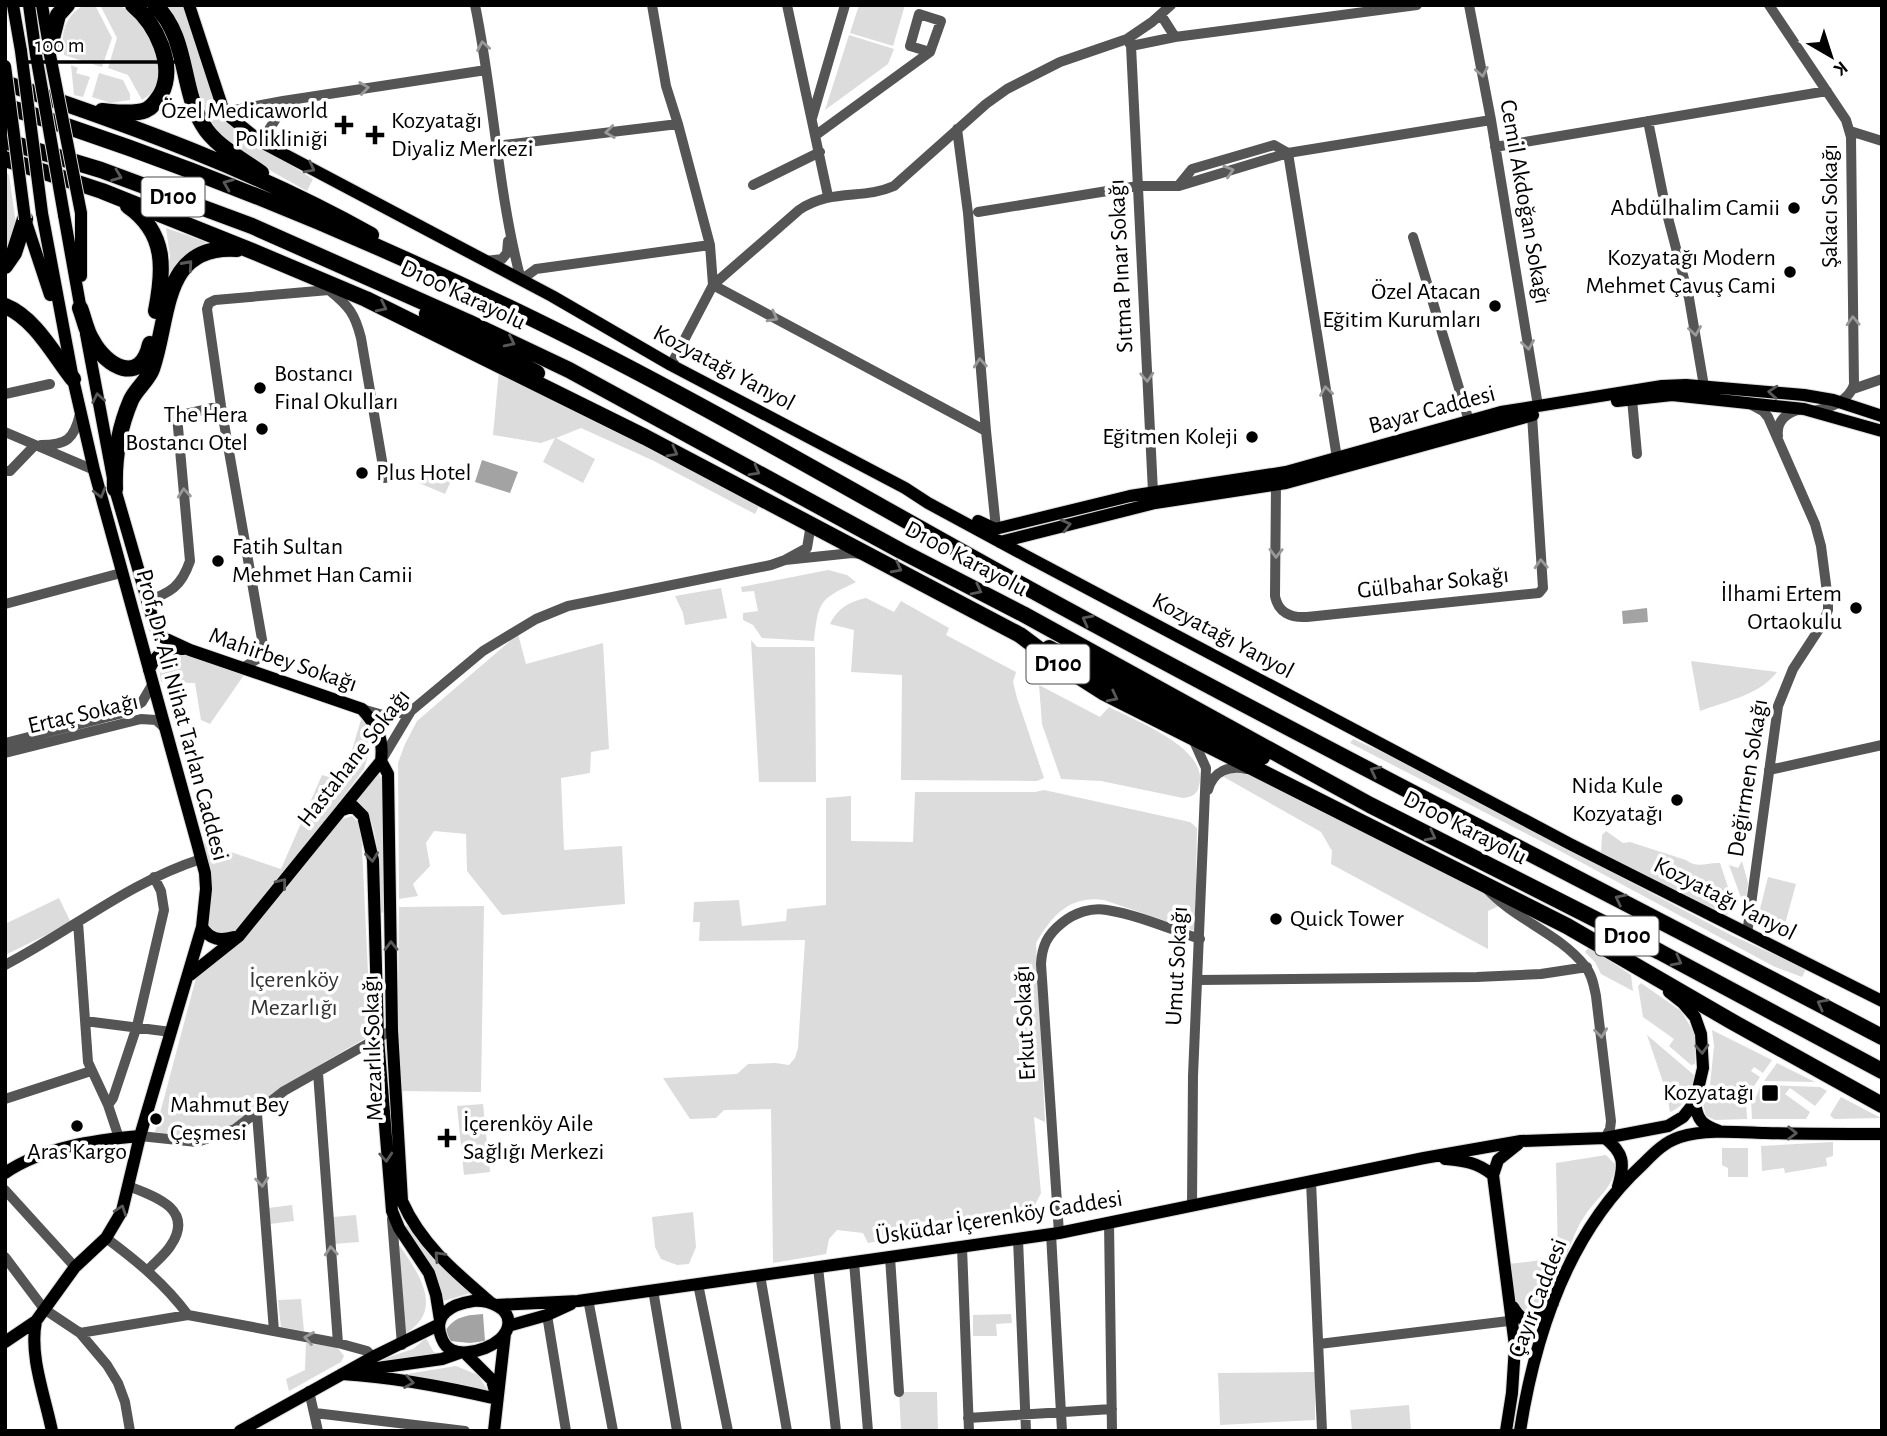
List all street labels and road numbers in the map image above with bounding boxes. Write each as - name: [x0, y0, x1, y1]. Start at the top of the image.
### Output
- street label: Cemil Akdoğan Sokağı: [1495, 98, 1555, 306]
- street label: Şakacı Sokağı: [1818, 144, 1842, 268]
- road number: D100: [142, 178, 204, 216]
- street label: Sıtma Pınar Sokağı: [1104, 179, 1138, 353]
- street label: D100 Karayolu: [397, 256, 529, 334]
- street label: Kozyatağı Yanyol: [649, 321, 799, 415]
- street label: Bayar Caddesi: [1366, 382, 1498, 438]
- street label: D100 Karayolu: [901, 517, 1031, 601]
- street label: Gülbahar Sokağı: [1356, 563, 1510, 603]
- street label: Prof. Dr. Ali Nihat Tarlan Caddesi: [132, 567, 232, 863]
- street label: Kozyatağı Yanyol: [1148, 589, 1298, 683]
- street label: Mahirbey Sokağı: [206, 623, 360, 697]
- road number: D100: [1026, 644, 1090, 684]
- street label: Hastahane Sokağı: [293, 685, 415, 831]
- street label: Ertaç Sokağı: [25, 690, 141, 738]
- street label: Değirmen Sokağı: [1724, 697, 1772, 859]
- street label: D100 Karayolu: [1399, 787, 1531, 869]
- street label: Kozyatağı Yanyol: [1650, 853, 1800, 945]
- street label: Umut Sokağı: [1162, 906, 1192, 1026]
- road number: D100: [1596, 917, 1658, 956]
- street label: Erkut Sokağı: [1010, 965, 1040, 1081]
- street label: Mezarlık Sokağı: [358, 974, 388, 1122]
- street label: Üsküdar İçerenköy Caddesi: [874, 1186, 1124, 1249]
- street label: Çayır Caddesi: [1504, 1235, 1572, 1361]

